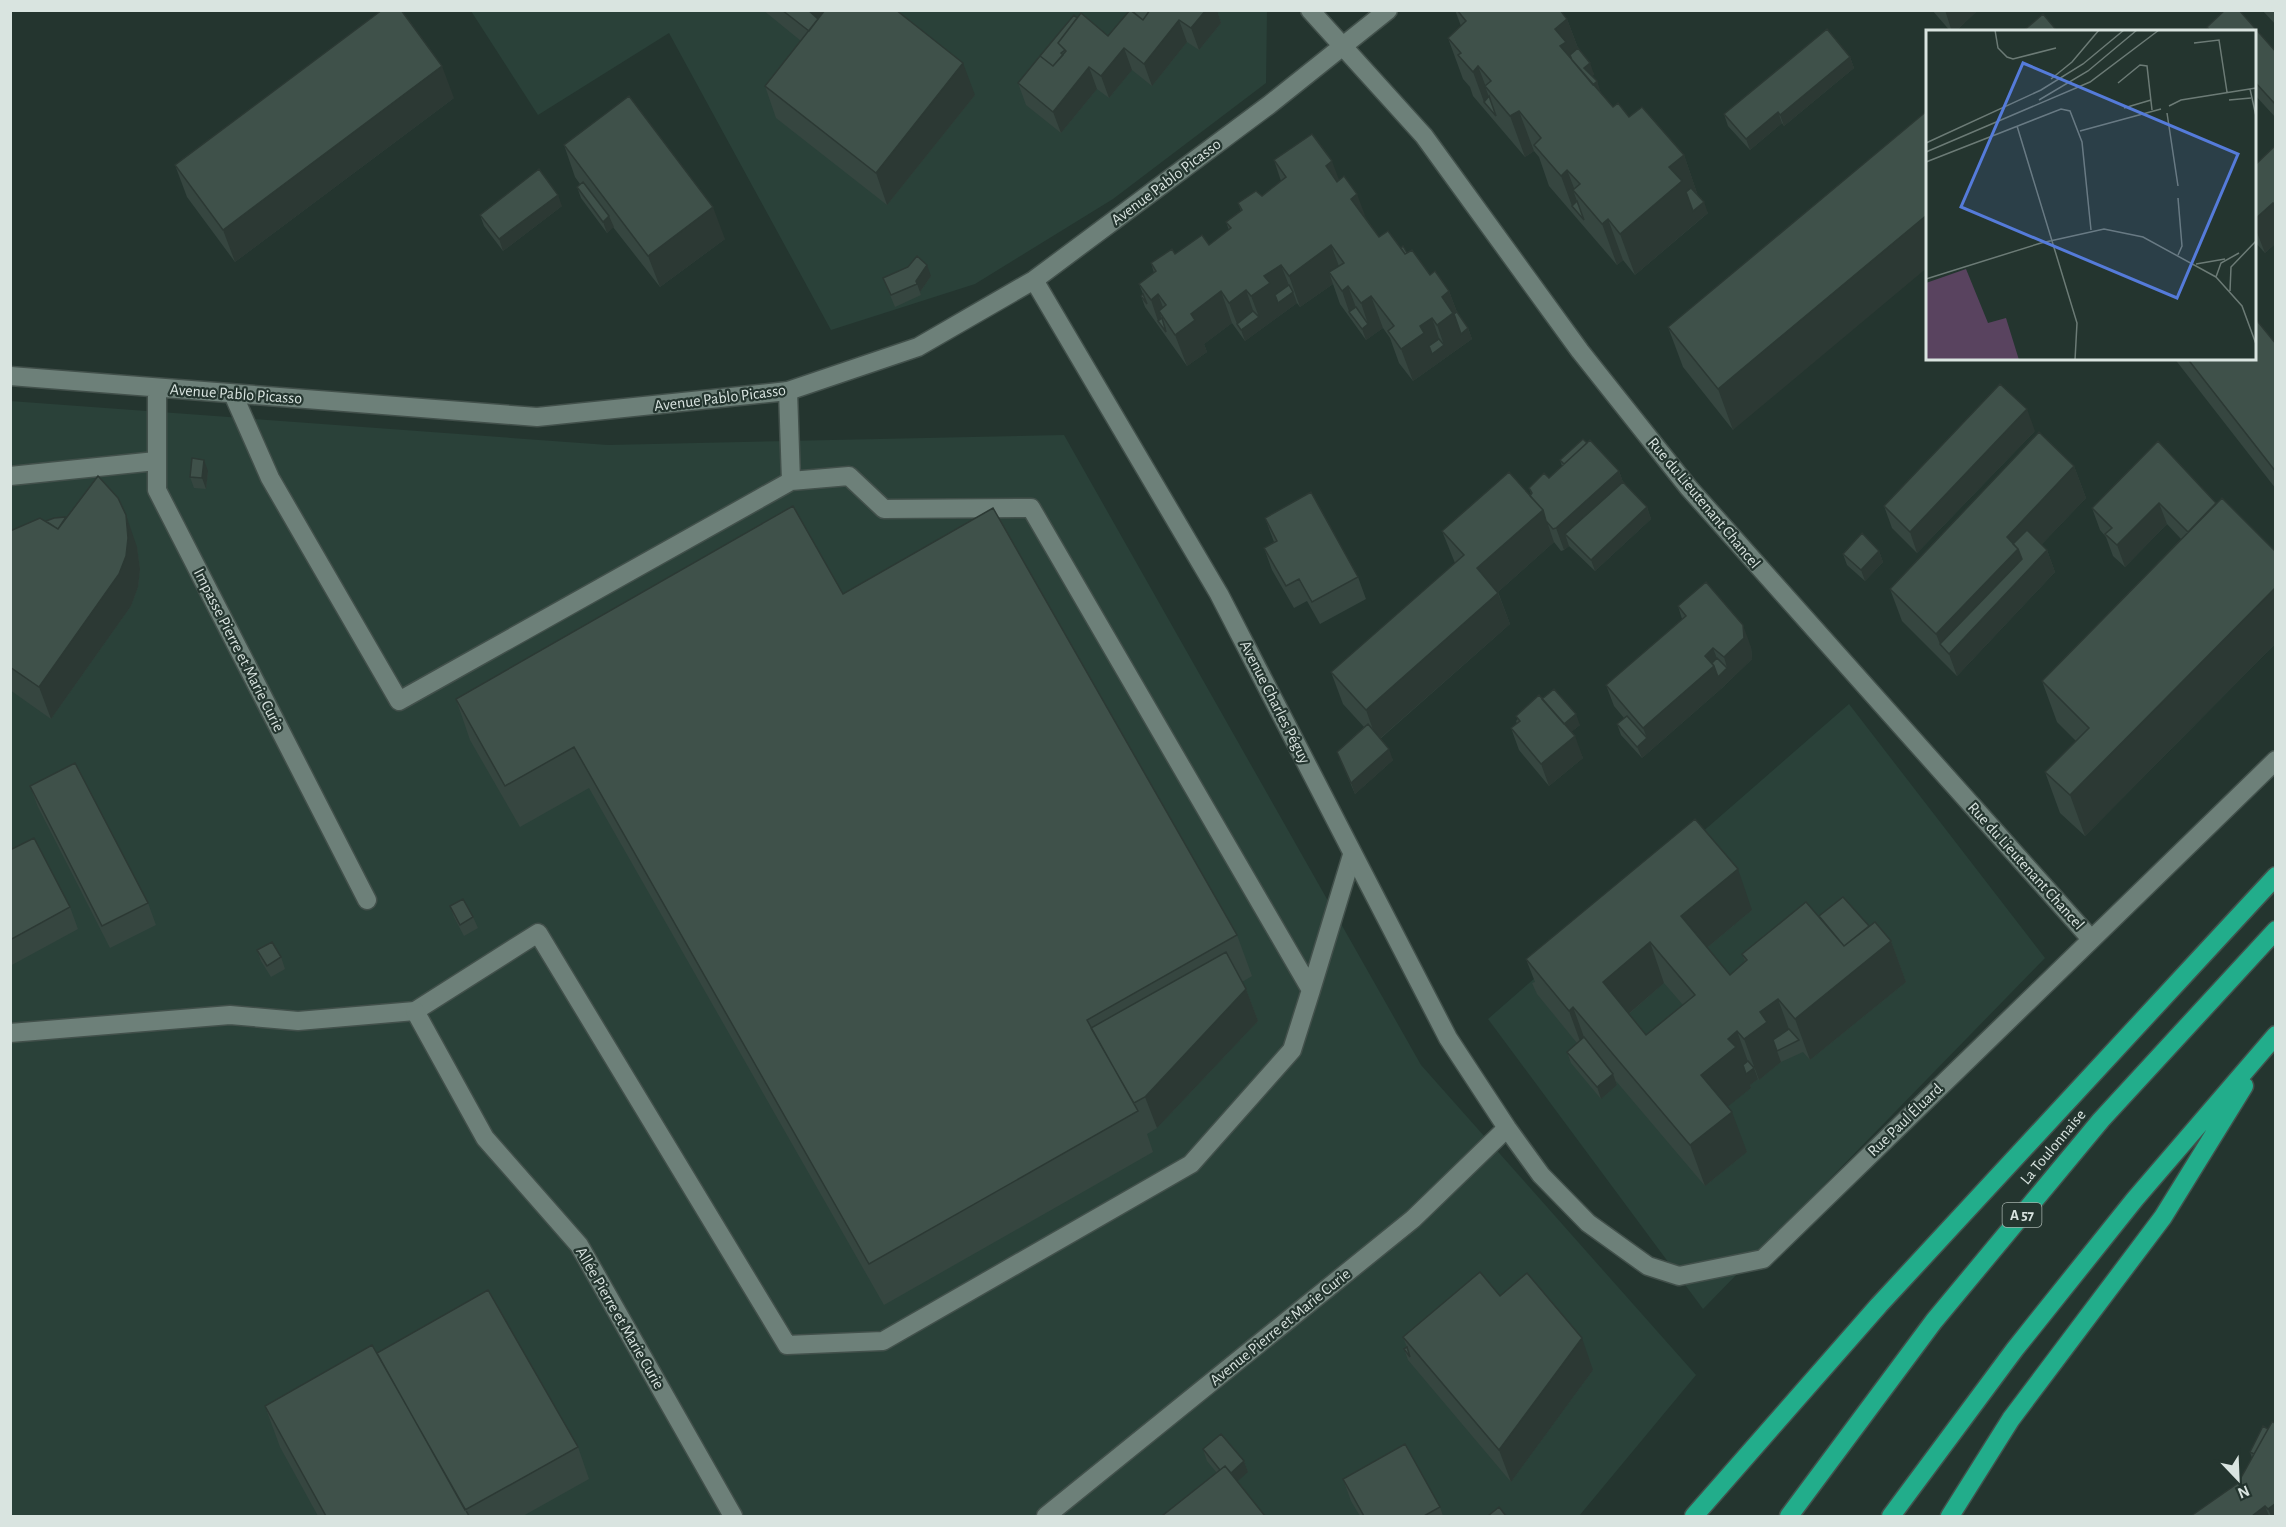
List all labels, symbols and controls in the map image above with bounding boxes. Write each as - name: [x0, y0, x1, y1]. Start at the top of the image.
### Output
- inset map: [1926, 30, 2256, 360]
- street label: Avenue Pablo Picasso: [1108, 136, 1224, 228]
- street label: Avenue Pablo Picasso: [169, 381, 303, 407]
- street label: Avenue Pablo Picasso: [653, 382, 787, 414]
- street label: Rue du Lieutenant Chancel: [1645, 435, 1763, 571]
- street label: Impasse Pierre et Marie Curie: [191, 566, 287, 734]
- street label: Avenue Charles Péguy: [1236, 638, 1313, 767]
- street label: Rue du Lieutenant Chancel: [1965, 799, 2087, 933]
- street label: Rue Paul Éluard: [1863, 1079, 1946, 1160]
- street label: La Toulonnaise: [2017, 1107, 2089, 1187]
- road number: A 57: [2002, 1203, 2042, 1227]
- street label: Allée Pierre et Marie Curie: [573, 1244, 667, 1392]
- street label: Avenue Pierre et Marie Curie: [1207, 1266, 1353, 1388]
- north arrow: [2208, 1449, 2268, 1509]
- text: N: [2235, 1482, 2252, 1501]

